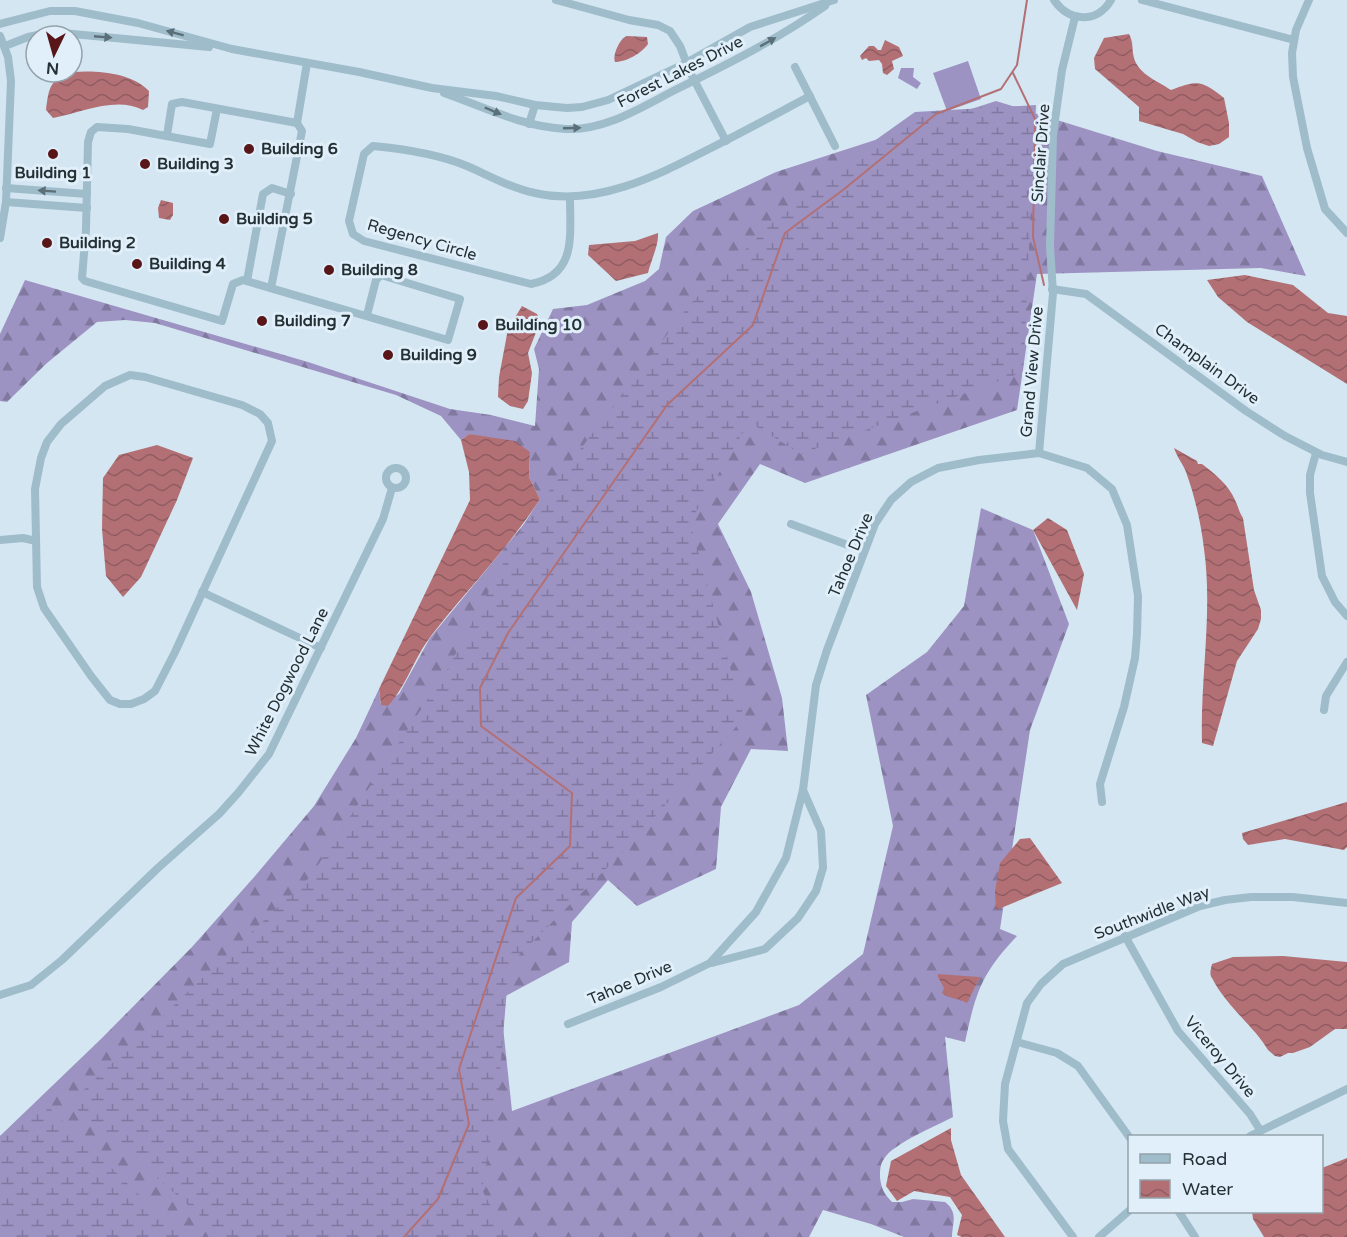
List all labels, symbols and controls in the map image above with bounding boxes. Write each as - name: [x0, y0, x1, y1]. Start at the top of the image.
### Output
- north arrow: [24, 24, 84, 84]
- one-way arrow: [166, 28, 184, 38]
- one-way arrow: [94, 32, 113, 42]
- street label: Forest Lakes Drive: [614, 32, 746, 112]
- one-way arrow: [760, 37, 777, 47]
- text: N: [46, 57, 60, 78]
- street label: Sinclair Drive: [1028, 103, 1054, 203]
- one-way arrow: [484, 106, 502, 116]
- one-way arrow: [562, 124, 581, 133]
- place label: Building 6: [261, 139, 338, 159]
- marker: Building 6: [242, 142, 256, 156]
- marker: Building 1: [46, 147, 60, 161]
- place label: Building 3: [157, 154, 234, 174]
- marker: Building 3: [138, 157, 152, 171]
- place label: Building 1: [15, 163, 91, 183]
- one-way arrow: [37, 187, 56, 196]
- place label: Building 5: [236, 209, 313, 229]
- marker: Building 5: [217, 212, 231, 226]
- street label: Regency Circle: [365, 215, 479, 265]
- place label: Building 2: [59, 233, 136, 253]
- marker: Building 2: [40, 236, 54, 250]
- place label: Building 4: [149, 254, 226, 274]
- marker: Building 4: [130, 257, 144, 271]
- place label: Building 8: [341, 260, 418, 280]
- marker: Building 8: [322, 263, 336, 277]
- street label: Grand View Drive: [1016, 306, 1048, 438]
- place label: Building 7: [274, 311, 351, 331]
- marker: Building 7: [255, 314, 269, 328]
- place label: Building 10: [495, 315, 582, 335]
- marker: Building 10: [476, 318, 490, 332]
- street label: Champlain Drive: [1151, 319, 1263, 409]
- place label: Building 9: [400, 345, 477, 365]
- marker: Building 9: [381, 348, 395, 362]
- street label: Tahoe Drive: [824, 510, 878, 600]
- street label: White Dogwood Lane: [241, 604, 333, 760]
- street label: Southwidle Way: [1091, 882, 1213, 944]
- street label: Tahoe Drive: [585, 956, 675, 1010]
- street label: Viceroy Drive: [1180, 1012, 1260, 1102]
- legend: [1128, 1135, 1323, 1213]
- text: Road: [1182, 1148, 1227, 1170]
- text: Water: [1182, 1178, 1233, 1200]

